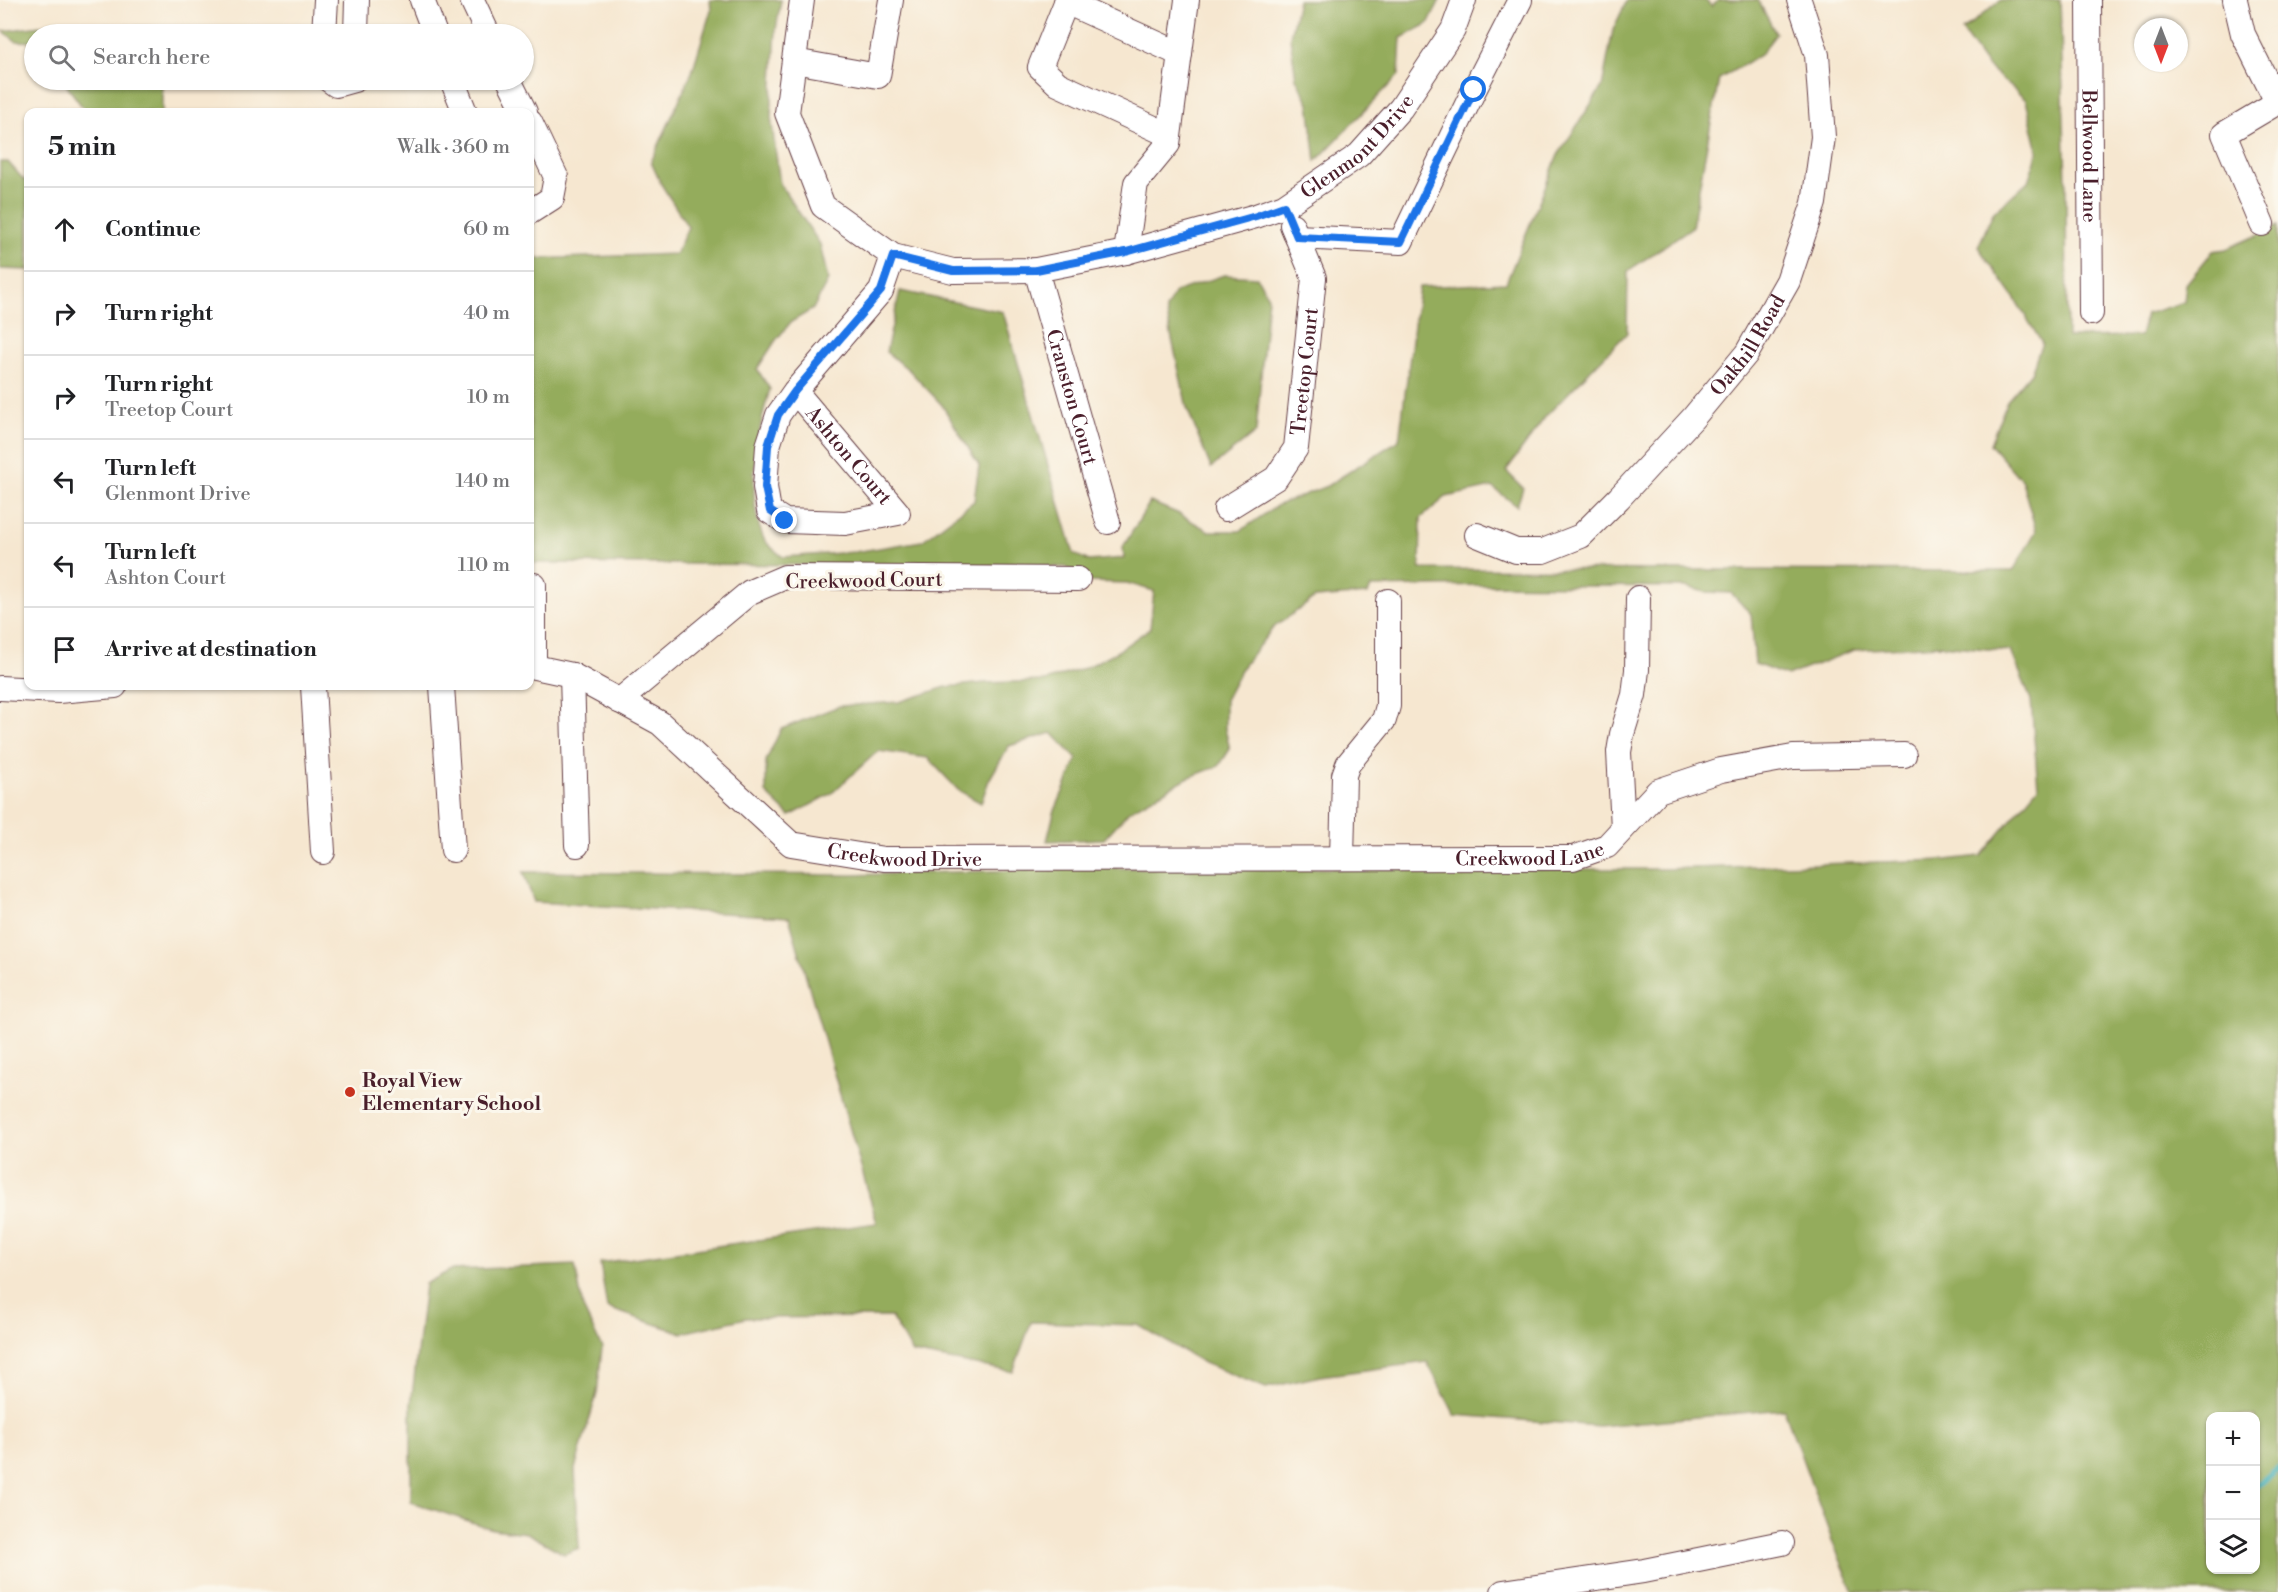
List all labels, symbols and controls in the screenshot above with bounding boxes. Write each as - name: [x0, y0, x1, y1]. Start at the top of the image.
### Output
- north arrow: [2134, 18, 2188, 72]
- search box: [24, 24, 534, 90]
- icon: search: [45, 41, 78, 74]
- text: Search here: [93, 44, 210, 71]
- route start: [1460, 76, 1486, 102]
- street label: Bellwood Lane: [2076, 88, 2101, 223]
- street label: Glenmont Drive: [1296, 90, 1420, 205]
- text: 5 min: [48, 131, 116, 163]
- text: Walk · 360 m: [397, 135, 510, 160]
- icon: ahead: [48, 213, 81, 246]
- text: Continue: [105, 216, 201, 243]
- text: 60 m: [463, 217, 510, 242]
- street label: Oakhill Road: [1705, 290, 1792, 402]
- icon: right: [48, 297, 81, 330]
- text: Turn right: [105, 300, 213, 327]
- text: 40 m: [463, 301, 510, 326]
- street label: Treetop Court: [1286, 306, 1325, 437]
- street label: Cranston Court: [1040, 327, 1102, 468]
- text: Turn right: [105, 371, 213, 398]
- icon: right: [48, 381, 81, 414]
- text: 10 m: [467, 385, 510, 410]
- text: Treetop Court: [105, 398, 233, 423]
- street label: Ashton Court: [799, 401, 897, 511]
- text: Turn left: [105, 455, 196, 482]
- icon: left: [48, 465, 81, 498]
- text: 140 m: [455, 469, 510, 494]
- text: Glenmont Drive: [105, 482, 250, 507]
- route end: [771, 507, 797, 533]
- text: Turn left: [105, 539, 196, 566]
- icon: left: [48, 549, 81, 582]
- text: 110 m: [458, 553, 510, 578]
- text: Ashton Court: [105, 566, 226, 591]
- street label: Creekwood Court: [785, 568, 943, 595]
- icon: arrive: [48, 633, 81, 666]
- text: Arrive at destination: [105, 636, 317, 663]
- street label: Creekwood Lane: [1455, 837, 1608, 872]
- street label: Creekwood Drive: [825, 839, 982, 873]
- place label: Royal View Elementary School: [362, 1069, 541, 1117]
- marker: Royal View Elementary School: [343, 1085, 357, 1099]
- map controls: [2206, 1412, 2260, 1574]
- button: +: [2206, 1412, 2260, 1466]
- button: −: [2206, 1466, 2260, 1520]
- button: layers: [2206, 1520, 2260, 1574]

